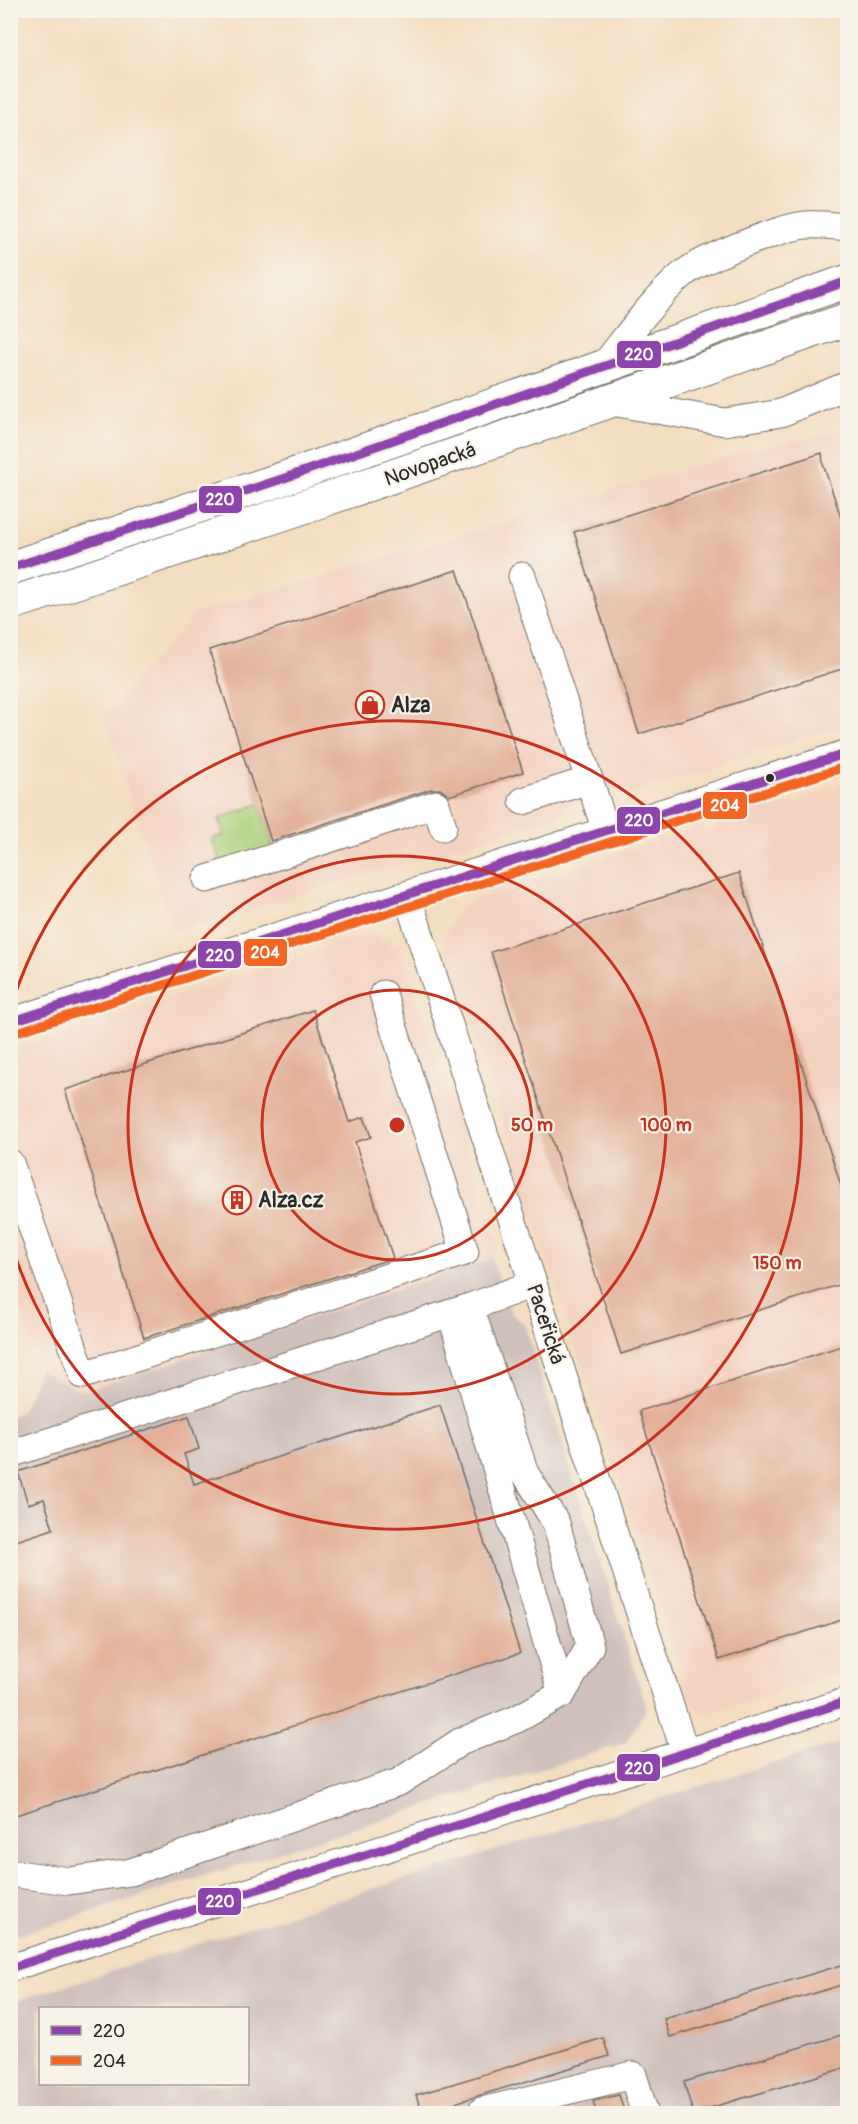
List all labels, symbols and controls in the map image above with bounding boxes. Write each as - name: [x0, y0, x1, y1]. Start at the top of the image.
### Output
- line badge: 220: [616, 340, 662, 369]
- text: 220: [625, 345, 653, 365]
- street label: Novopacká: [381, 436, 480, 493]
- line badge: 220: [198, 485, 243, 514]
- text: 220: [206, 490, 234, 510]
- shop icon: Alza: [354, 689, 386, 721]
- place label: Alza: [391, 692, 431, 719]
- unlabelled marker: [764, 772, 776, 784]
- line badge: 204: [702, 791, 748, 820]
- text: 204: [710, 796, 740, 816]
- line badge: 220: [616, 806, 661, 835]
- text: 220: [625, 811, 653, 831]
- line badge: 204: [243, 938, 288, 967]
- line badge: 220: [197, 940, 242, 969]
- text: 204: [250, 943, 280, 963]
- text: 220: [206, 946, 234, 966]
- text: 50 m: [511, 1114, 553, 1137]
- text: 100 m: [640, 1114, 692, 1137]
- centre of rings: [387, 1115, 407, 1135]
- building icon: Alza.cz: [221, 1184, 253, 1216]
- place label: Alza.cz: [258, 1187, 324, 1214]
- text: 150 m: [753, 1252, 802, 1275]
- street label: Paceřická: [520, 1281, 571, 1368]
- line badge: 220: [616, 1753, 661, 1782]
- text: 220: [625, 1759, 653, 1779]
- line badge: 220: [197, 1887, 242, 1916]
- text: 220: [206, 1892, 234, 1912]
- legend: [39, 2007, 249, 2085]
- text: 220: [93, 2020, 125, 2043]
- text: 204: [93, 2050, 126, 2073]

